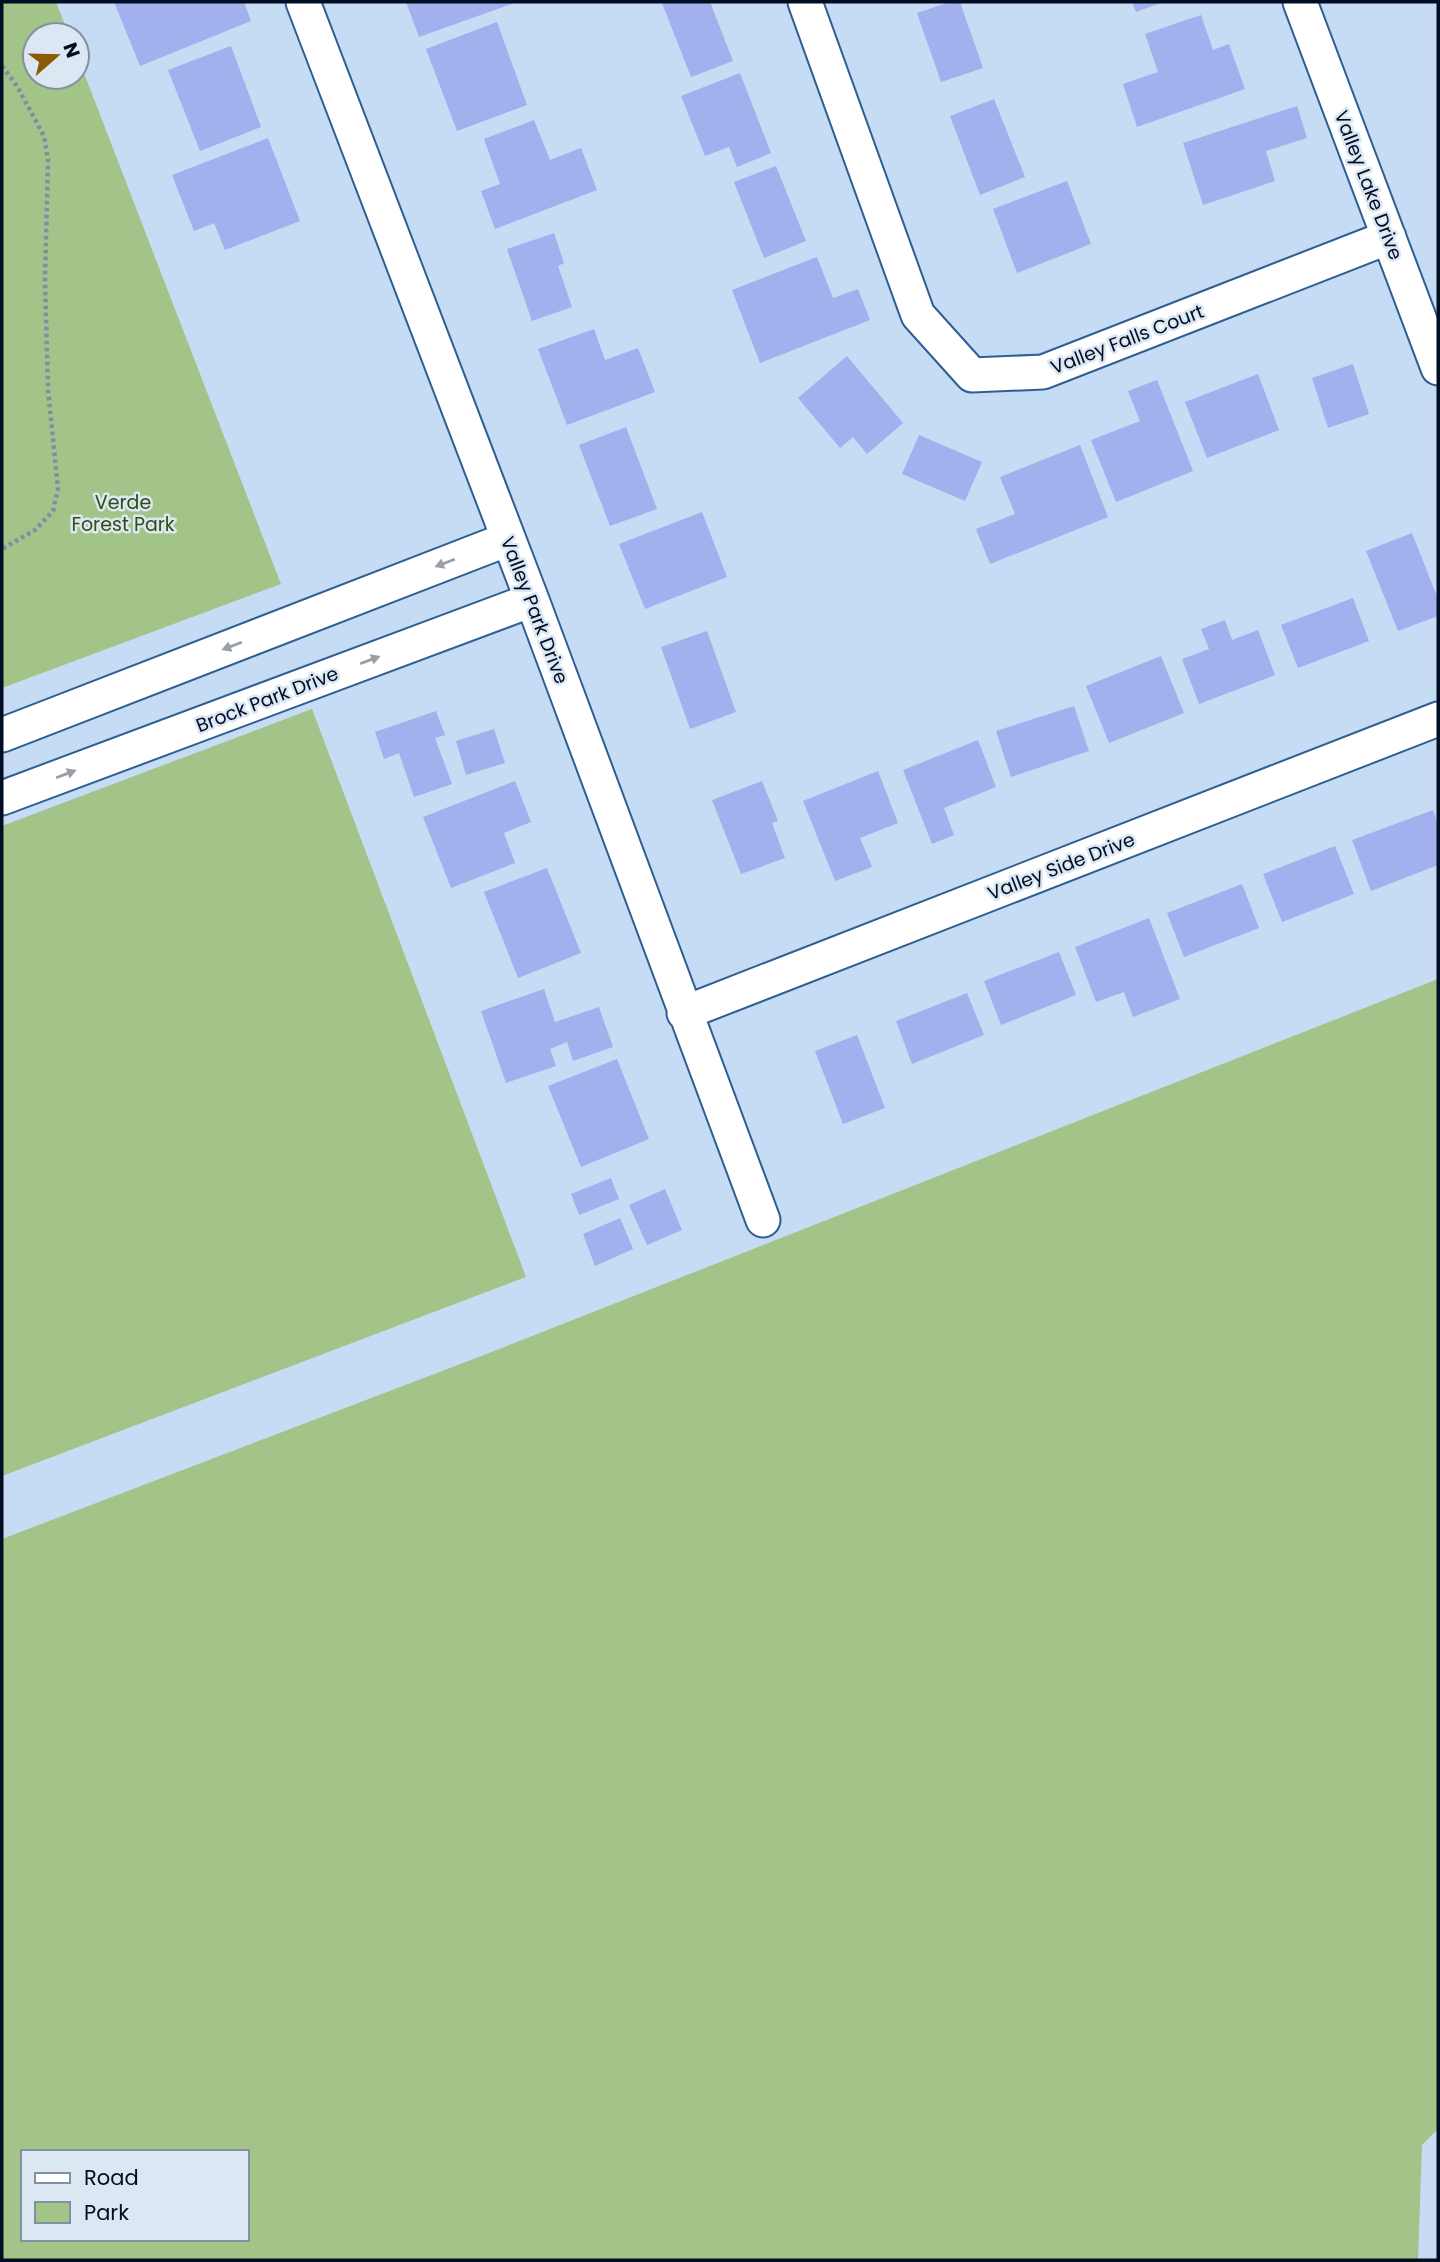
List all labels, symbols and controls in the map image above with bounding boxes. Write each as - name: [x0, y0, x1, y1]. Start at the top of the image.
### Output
- north arrow: [21, 21, 91, 91]
- text: N: [56, 39, 87, 62]
- street label: Valley Lake Drive: [1328, 107, 1409, 264]
- street label: Valley Falls Court: [1047, 298, 1208, 381]
- park label: Verde Forest Park: [71, 489, 175, 538]
- street label: Valley Park Drive: [494, 533, 575, 688]
- one-way arrow: [434, 558, 455, 569]
- one-way arrow: [222, 640, 243, 651]
- one-way arrow: [360, 655, 381, 666]
- street label: Brock Park Drive: [192, 660, 342, 739]
- one-way arrow: [55, 769, 76, 780]
- street label: Valley Side Drive: [984, 826, 1139, 907]
- legend: [21, 2150, 248, 2241]
- text: Road: [84, 2163, 139, 2192]
- text: Park: [84, 2198, 129, 2227]

